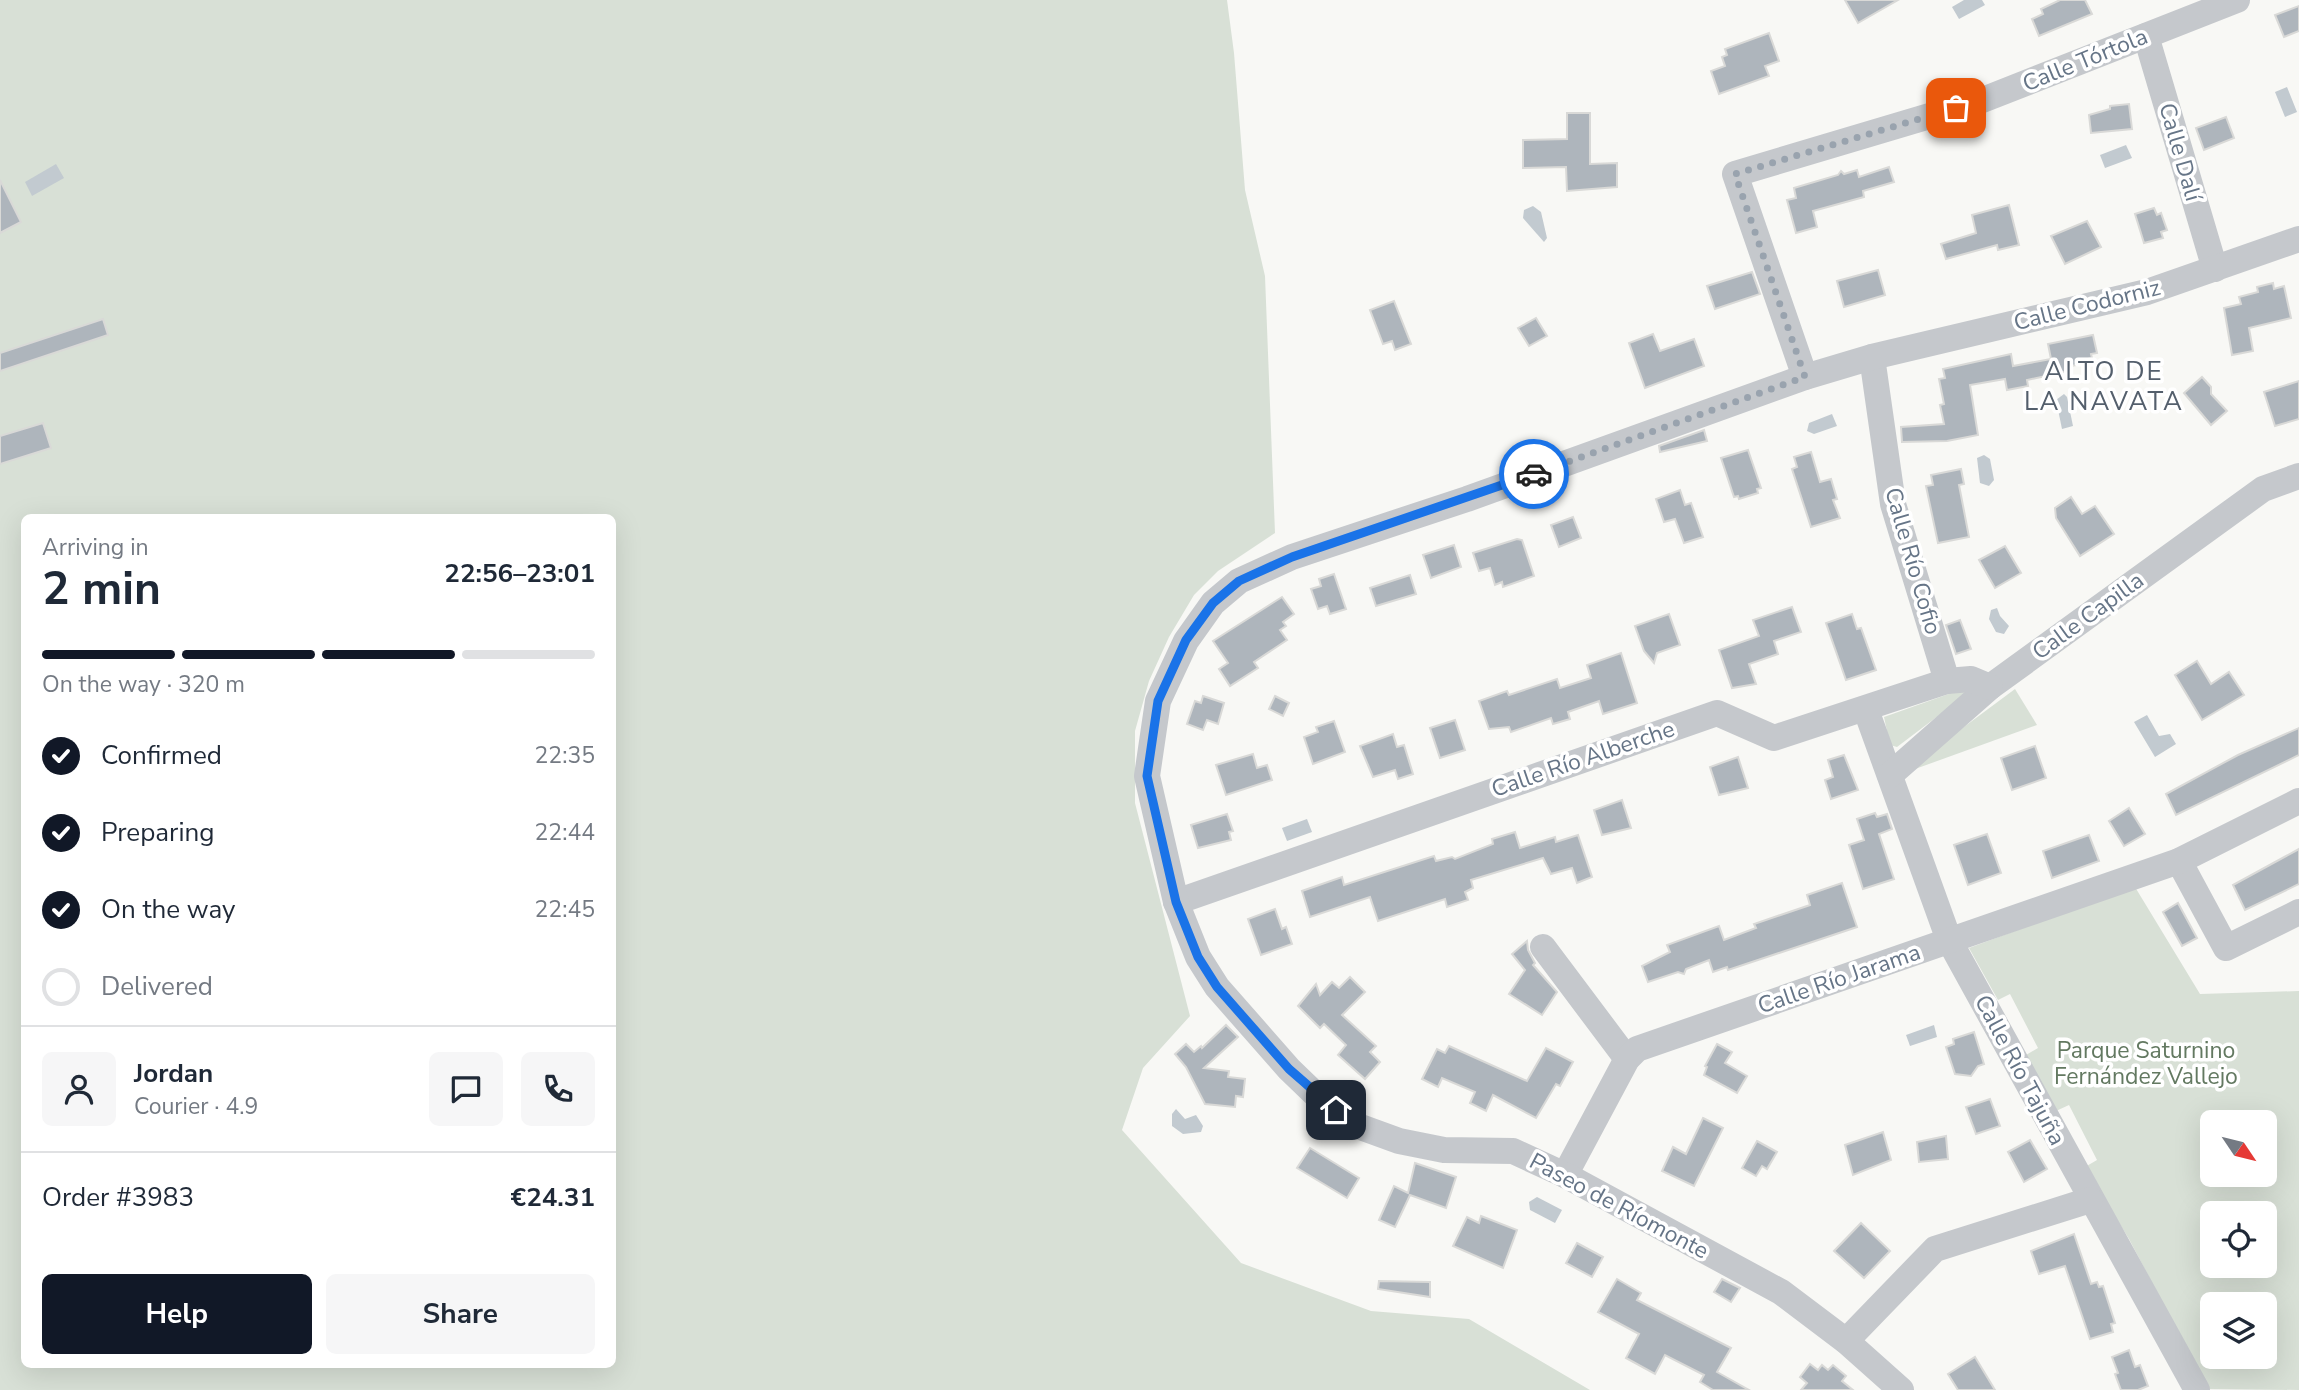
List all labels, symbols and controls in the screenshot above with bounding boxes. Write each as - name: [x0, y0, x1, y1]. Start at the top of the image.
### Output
- street label: Calle Tórtola: [2018, 21, 2152, 99]
- pin: [1926, 78, 1986, 138]
- icon: bag: [1937, 89, 1975, 127]
- street label: Calle Dalí: [2151, 99, 2209, 206]
- street label: Calle Codorniz: [2011, 272, 2163, 338]
- district label: ALTO DE LA NAVATA: [2024, 354, 2184, 419]
- courier: [1499, 439, 1569, 509]
- icon: car: [1515, 455, 1553, 493]
- street label: Calle Río Cofio: [1877, 484, 1949, 638]
- text: Arriving in: [42, 532, 149, 563]
- text: 22:56–23:01: [444, 556, 595, 591]
- text: 2 min: [42, 557, 161, 620]
- street label: Calle Capilla: [2026, 565, 2150, 667]
- text: On the way · 320 m: [42, 669, 245, 700]
- street label: Calle Río Alberche: [1487, 713, 1679, 805]
- icon: check: [42, 737, 80, 775]
- text: Confirmed: [101, 738, 222, 773]
- text: 22:35: [535, 740, 595, 771]
- icon: check: [42, 814, 80, 852]
- text: Preparing: [101, 815, 214, 850]
- text: 22:44: [535, 817, 595, 848]
- icon: check: [42, 891, 80, 929]
- text: On the way: [101, 892, 235, 927]
- text: 22:45: [535, 894, 595, 925]
- street label: Calle Río Jarama: [1753, 937, 1925, 1021]
- text: Delivered: [101, 969, 213, 1004]
- street label: Calle Río Tajuña: [1967, 989, 2073, 1151]
- park label: Parque Saturnino Fernández Vallejo: [2054, 1035, 2238, 1092]
- button: person: [42, 1052, 116, 1126]
- button: chat: [429, 1052, 503, 1126]
- button: phone: [521, 1052, 595, 1126]
- text: Jordan: [134, 1056, 213, 1091]
- pin: [1306, 1080, 1366, 1140]
- text: Courier · 4.9: [134, 1091, 258, 1122]
- icon: home: [1317, 1091, 1355, 1129]
- north arrow: [2200, 1110, 2277, 1186]
- map controls: [2200, 1110, 2277, 1369]
- street label: Paseo de Ríomonte: [1524, 1146, 1714, 1266]
- text: Order #3983: [42, 1180, 194, 1215]
- text: €24.31: [511, 1180, 595, 1215]
- button: locate: [2200, 1201, 2277, 1278]
- button: Help: [42, 1274, 312, 1354]
- button: Share: [326, 1274, 595, 1354]
- button: layers: [2200, 1292, 2277, 1369]

